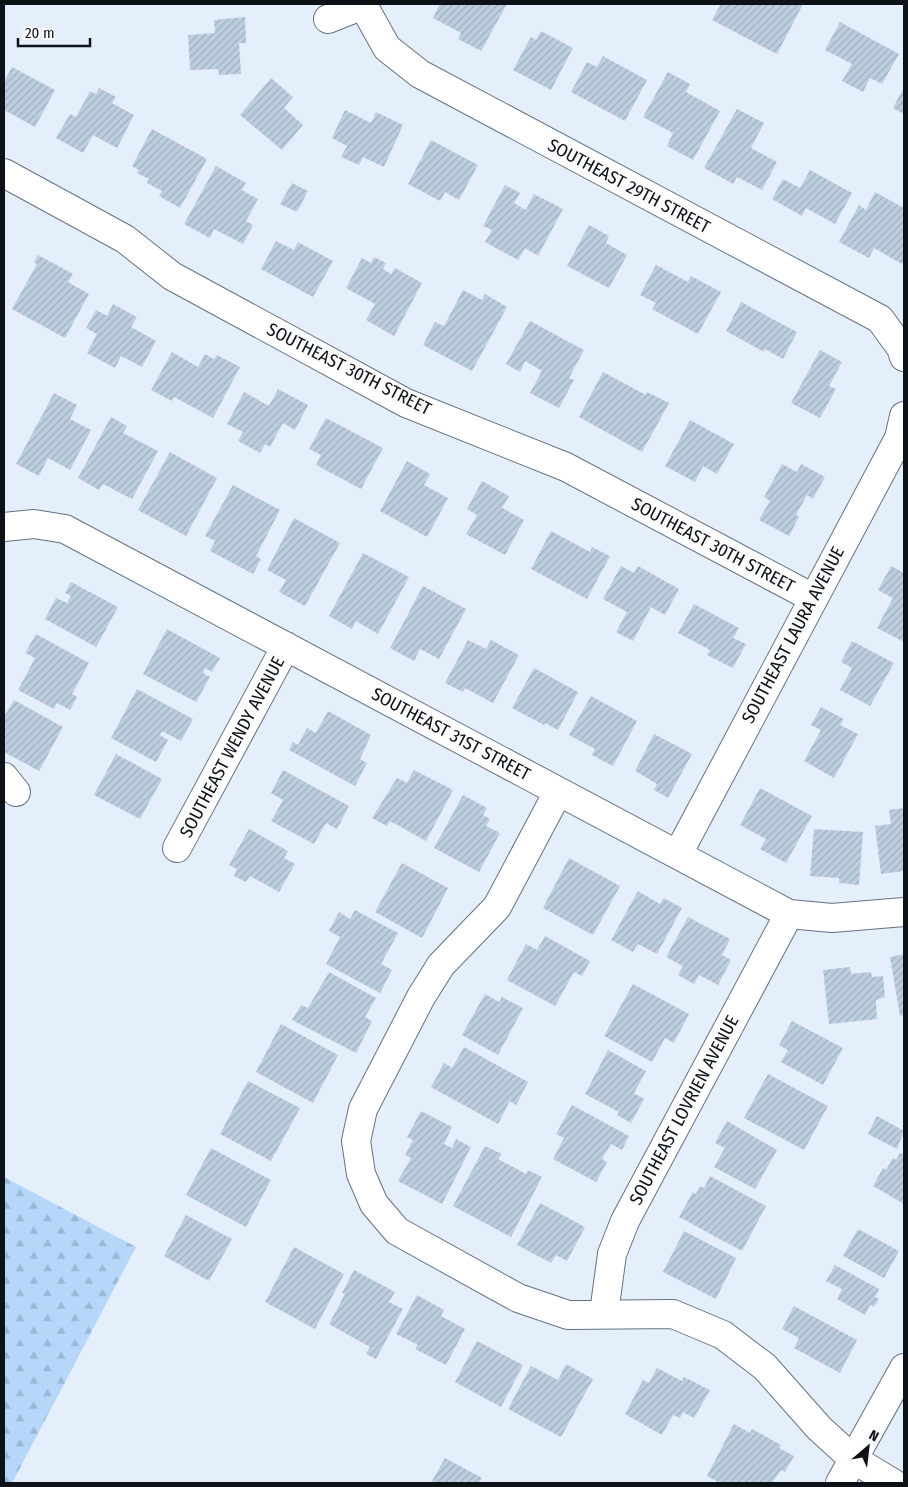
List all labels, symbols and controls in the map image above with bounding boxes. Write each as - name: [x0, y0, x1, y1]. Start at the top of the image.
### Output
- scale bar: [18, 15, 90, 47]
- text: 20 m: [25, 24, 55, 42]
- street label: SOUTHEAST 29TH STREET: [544, 134, 714, 238]
- street label: SOUTHEAST 30TH STREET: [263, 318, 435, 420]
- street label: SOUTHEAST 30TH STREET: [628, 493, 799, 598]
- street label: SOUTHEAST LAURA AVENUE: [737, 543, 849, 727]
- street label: SOUTHEAST WENDY AVENUE: [175, 653, 289, 841]
- street label: SOUTHEAST 31ST STREET: [368, 683, 535, 786]
- street label: SOUTHEAST LOVRIEN AVENUE: [625, 1011, 743, 1209]
- north arrow: [843, 1422, 893, 1472]
- text: N: [866, 1426, 882, 1445]

